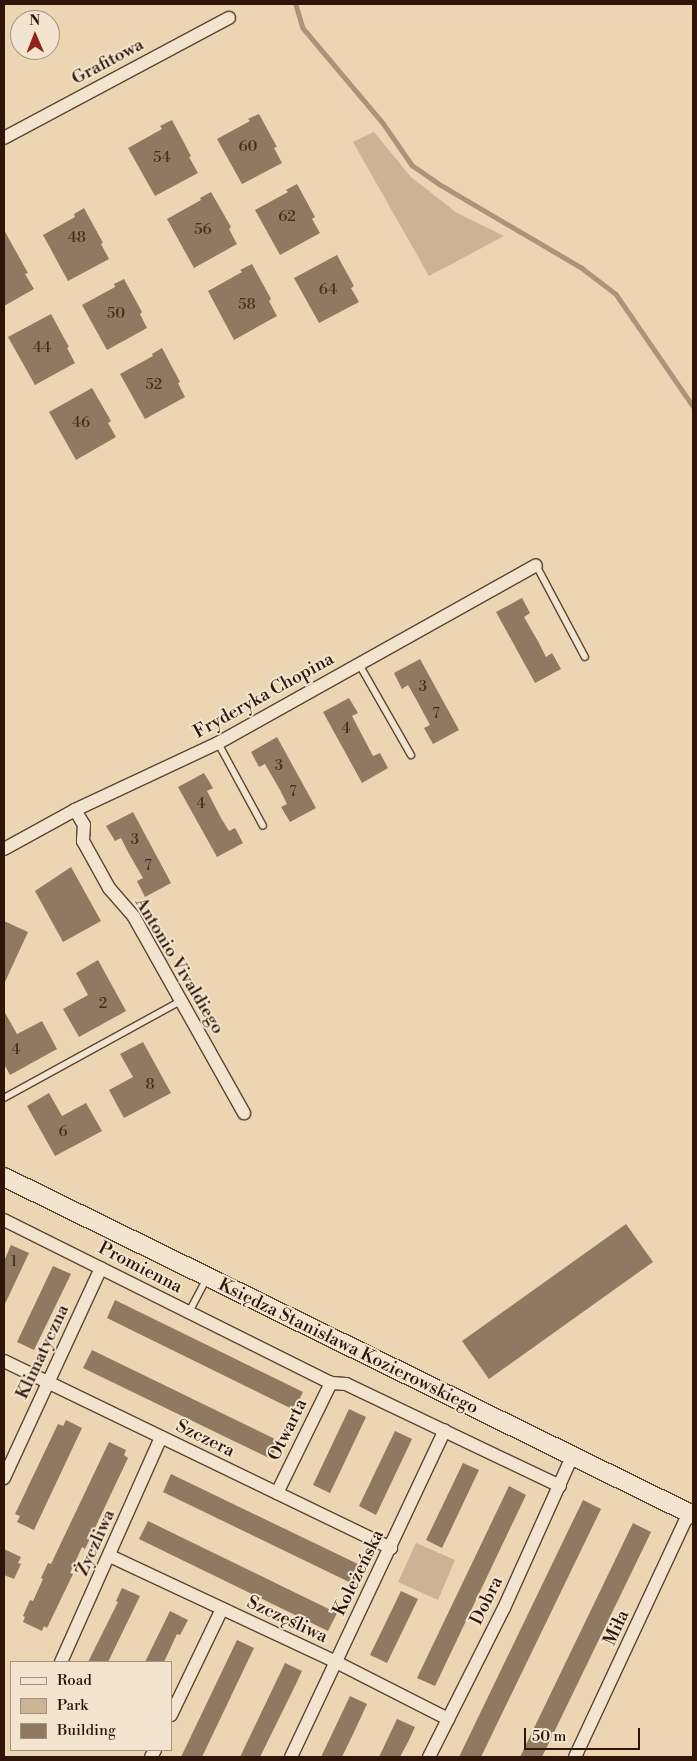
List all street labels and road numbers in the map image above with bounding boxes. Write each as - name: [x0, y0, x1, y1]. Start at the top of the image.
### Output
- street label: Grafitowa: [68, 34, 148, 90]
- street label: Fryderyka Chopina: [190, 648, 338, 744]
- street label: Antonio Vivaldiego: [130, 894, 228, 1038]
- street label: Promienna: [94, 1238, 186, 1298]
- street label: Księdza Stanisława Kozierowskiego: [214, 1274, 482, 1420]
- street label: Klimatyczna: [12, 1301, 74, 1403]
- street label: Otwarta: [264, 1396, 312, 1464]
- street label: Szczera: [172, 1416, 238, 1462]
- street label: Życzliwa: [72, 1507, 120, 1579]
- street label: Koleżeńska: [329, 1527, 389, 1619]
- street label: Dobra: [466, 1573, 508, 1629]
- street label: Szczęśliwa: [243, 1592, 331, 1648]
- street label: Miła: [600, 1607, 634, 1649]

